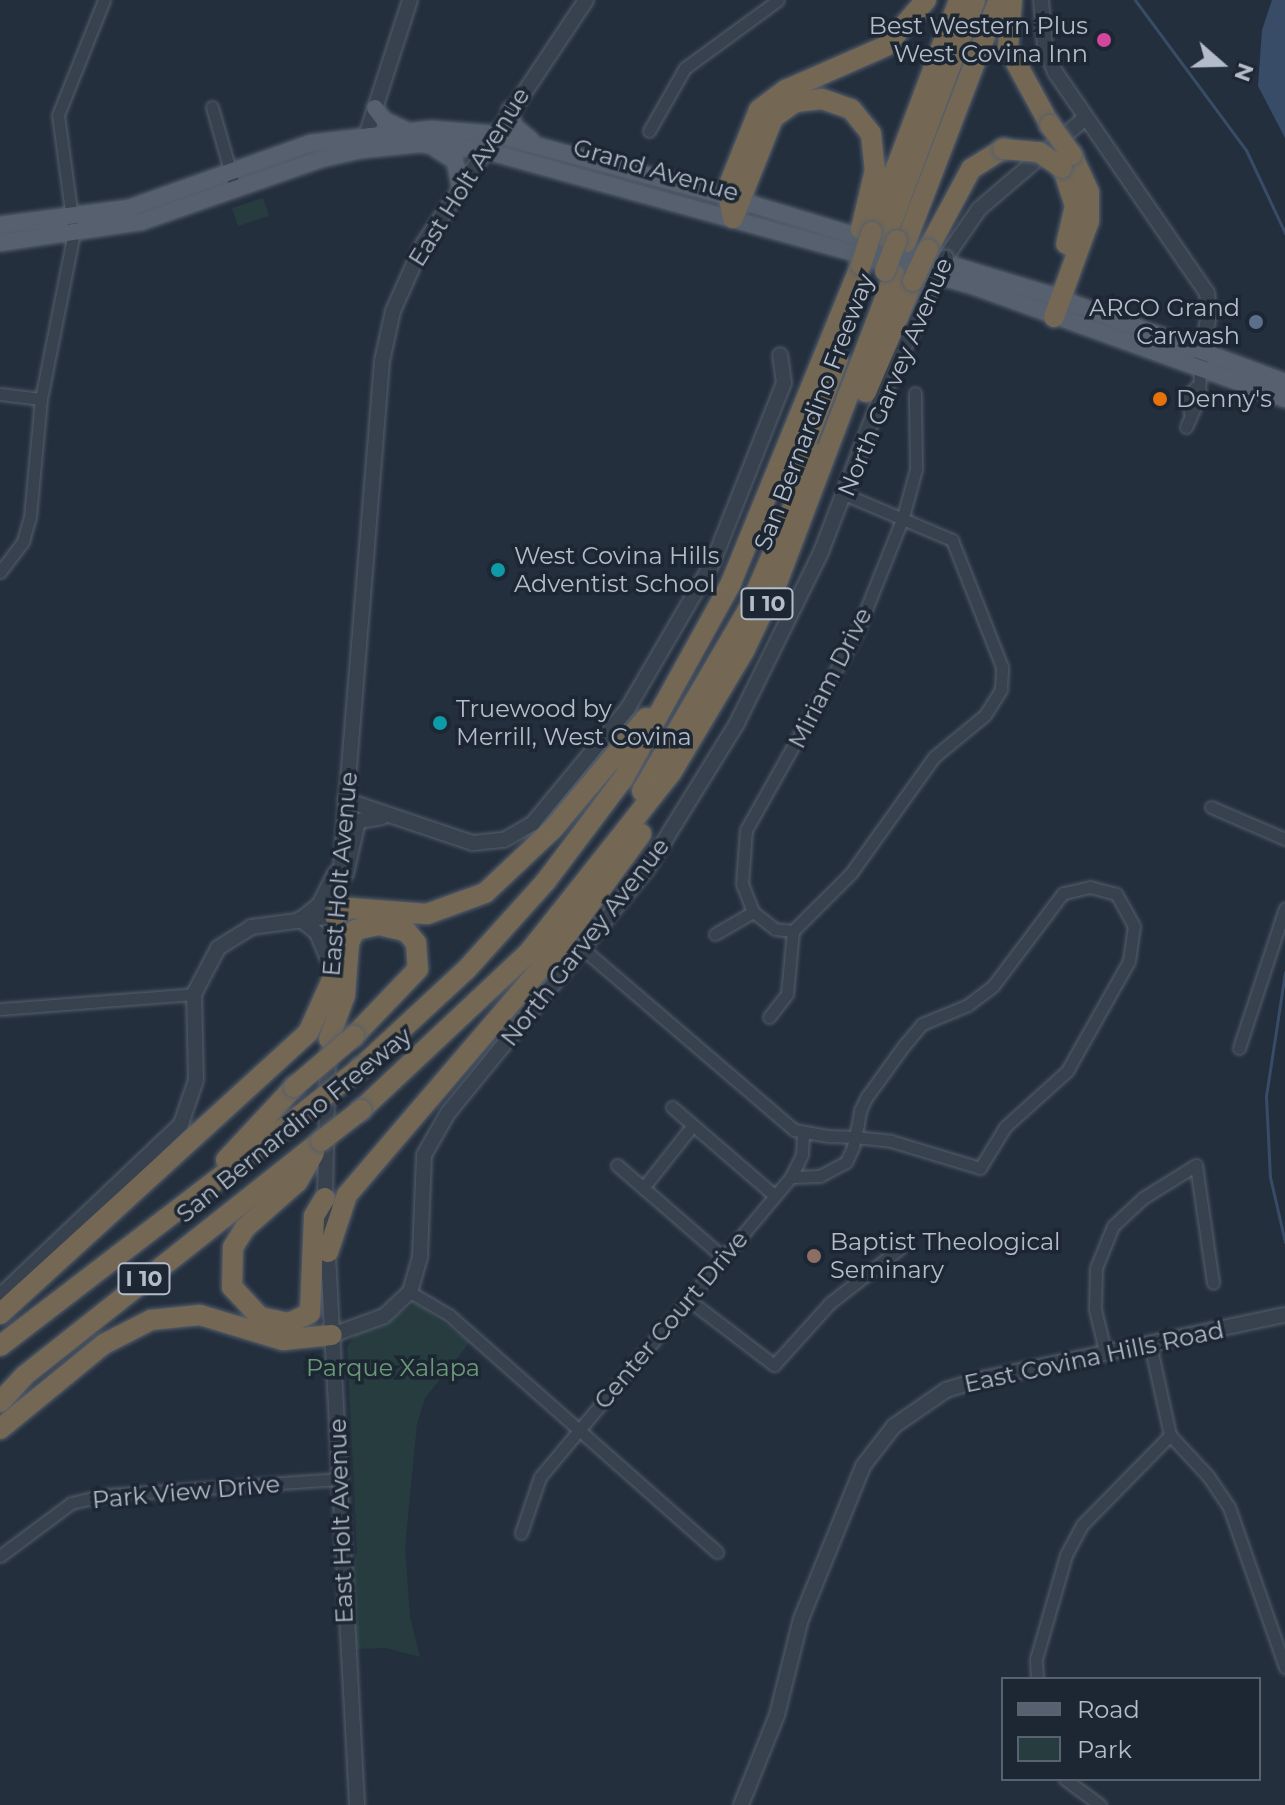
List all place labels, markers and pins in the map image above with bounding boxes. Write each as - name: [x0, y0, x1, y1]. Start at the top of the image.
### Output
- place label: Best Western Plus West Covina Inn: [869, 12, 1088, 68]
- marker: Best Western Plus West Covina Inn: [1095, 31, 1113, 49]
- place label: ARCO Grand Carwash: [1089, 294, 1240, 350]
- marker: ARCO Grand Carwash: [1247, 313, 1265, 331]
- place label: Denny's: [1176, 385, 1272, 413]
- marker: Denny's: [1151, 390, 1169, 408]
- place label: West Covina Hills Adventist School: [514, 542, 719, 598]
- marker: West Covina Hills Adventist School: [489, 561, 507, 579]
- place label: Truewood by Merrill, West Covina: [456, 695, 692, 751]
- marker: Truewood by Merrill, West Covina: [431, 714, 449, 732]
- place label: Baptist Theological Seminary: [830, 1228, 1061, 1284]
- marker: Baptist Theological Seminary: [805, 1247, 823, 1265]

